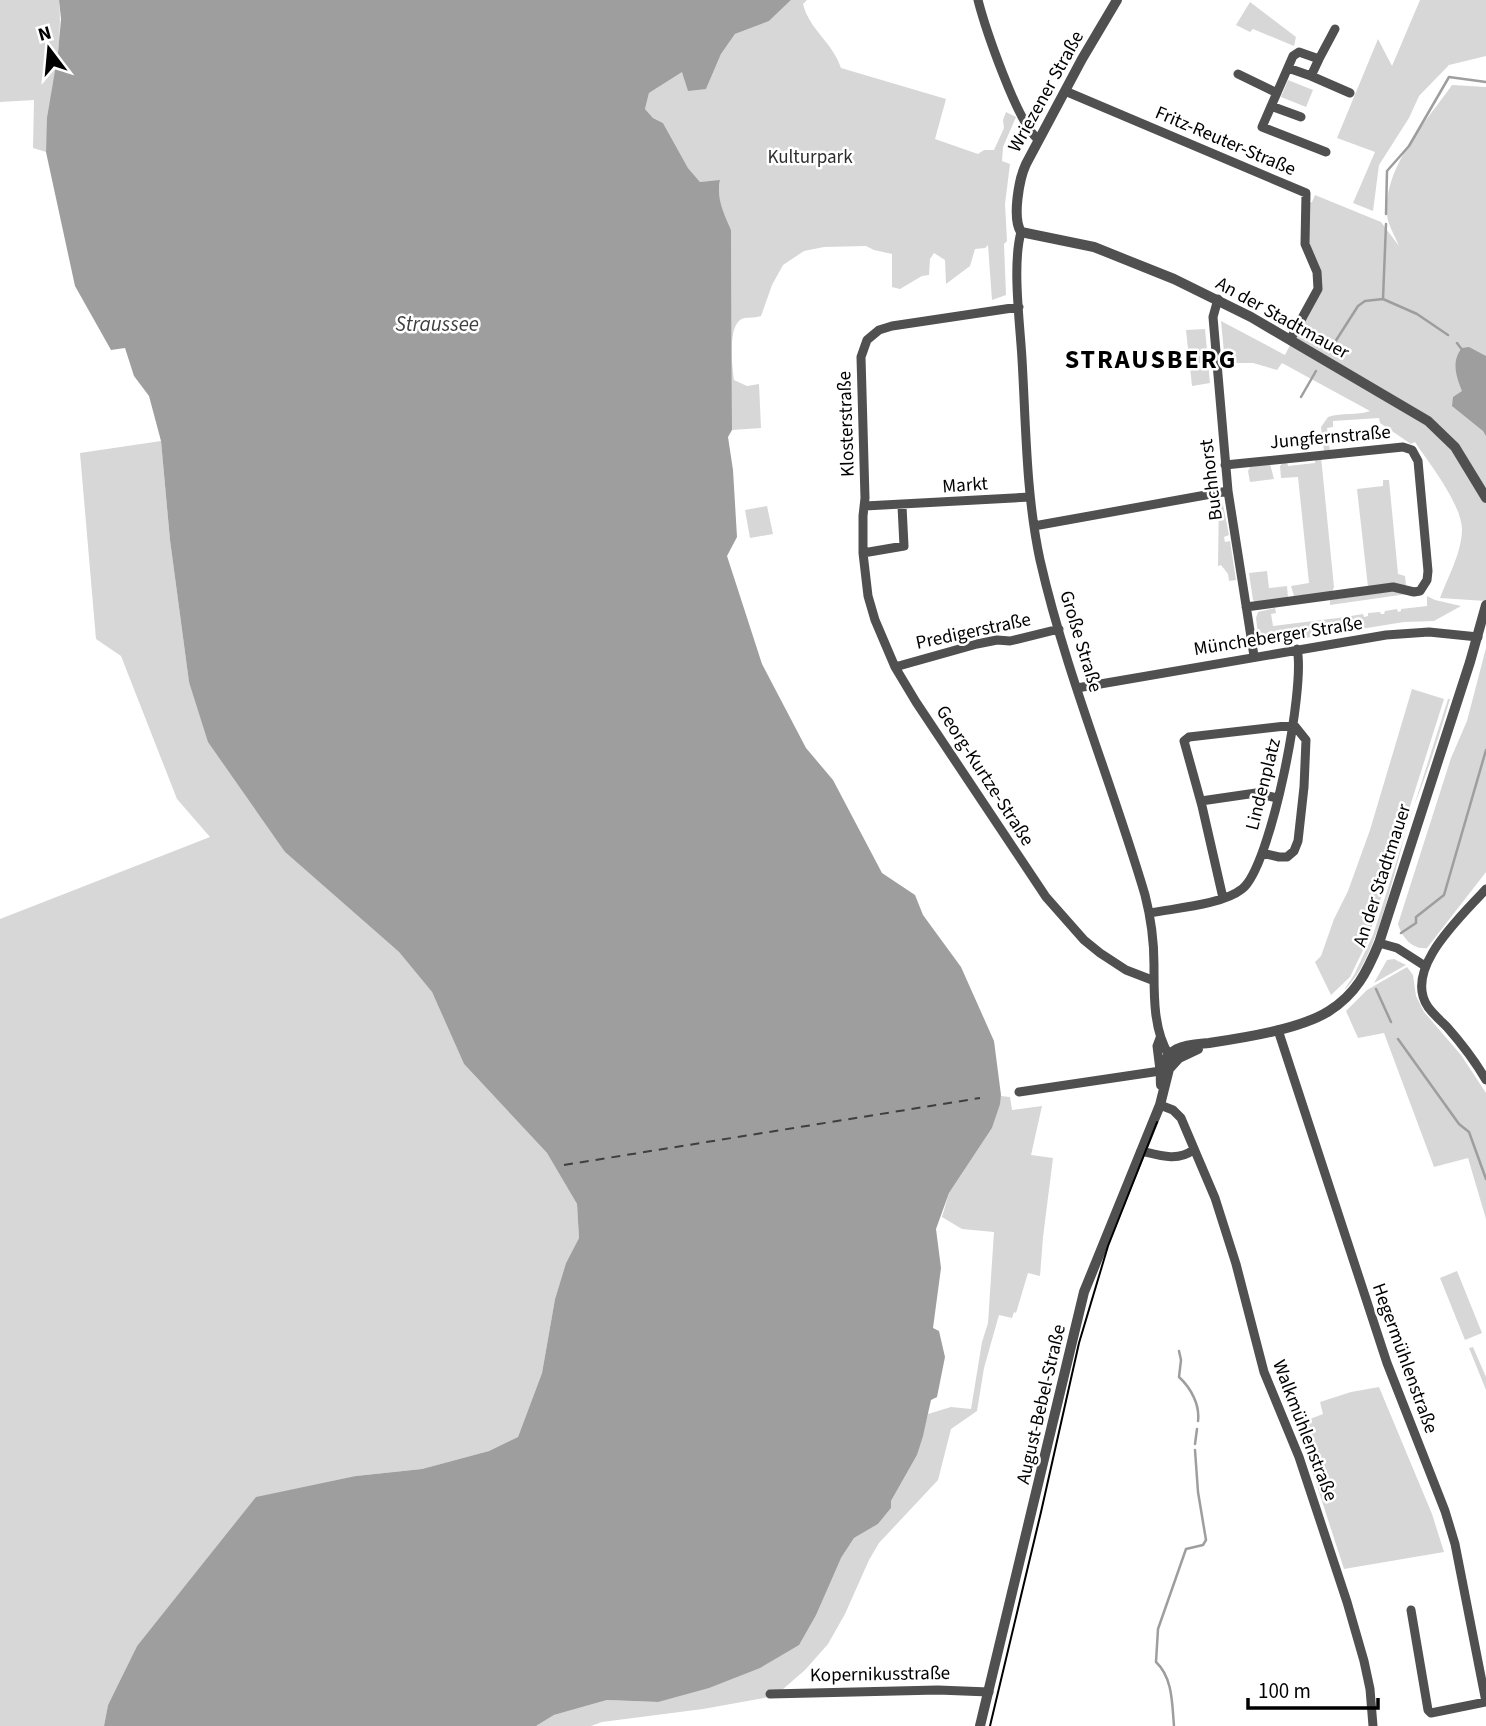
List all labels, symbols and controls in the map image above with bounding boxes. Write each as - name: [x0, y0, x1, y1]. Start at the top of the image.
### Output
- north arrow: [14, 14, 84, 84]
- text: N: [35, 19, 55, 49]
- street label: Wriezener Straße: [1002, 26, 1091, 157]
- street label: Fritz-Reuter-Straße: [1151, 100, 1300, 183]
- park label: Kulturpark: [767, 144, 853, 171]
- street label: An der Stadtmauer: [1211, 270, 1354, 366]
- water label: Straussee: [395, 309, 479, 339]
- district label: STRAUSBERG: [1065, 341, 1237, 378]
- street label: Klosterstraße: [831, 371, 862, 477]
- street label: Jungfernstraße: [1269, 419, 1392, 456]
- street label: Buchhorst: [1193, 437, 1230, 522]
- street label: Markt: [942, 470, 989, 501]
- street label: Große Straße: [1052, 587, 1109, 696]
- street label: Predigerstraße: [913, 606, 1033, 657]
- street label: Müncheberger Straße: [1192, 610, 1365, 663]
- street label: Georg-Kurtze-Straße: [929, 700, 1040, 851]
- street label: Lindenplatz: [1239, 736, 1288, 833]
- street label: An der Stadtmauer: [1347, 800, 1418, 950]
- street label: Hegermühlenstraße: [1365, 1280, 1444, 1437]
- street label: August-Bebel-Straße: [1010, 1322, 1073, 1487]
- street label: Walkmühlenstraße: [1265, 1356, 1344, 1505]
- street label: Kopernikusstraße: [810, 1660, 950, 1689]
- scale bar: [1248, 1666, 1378, 1710]
- text: 100 m: [1258, 1676, 1311, 1706]

